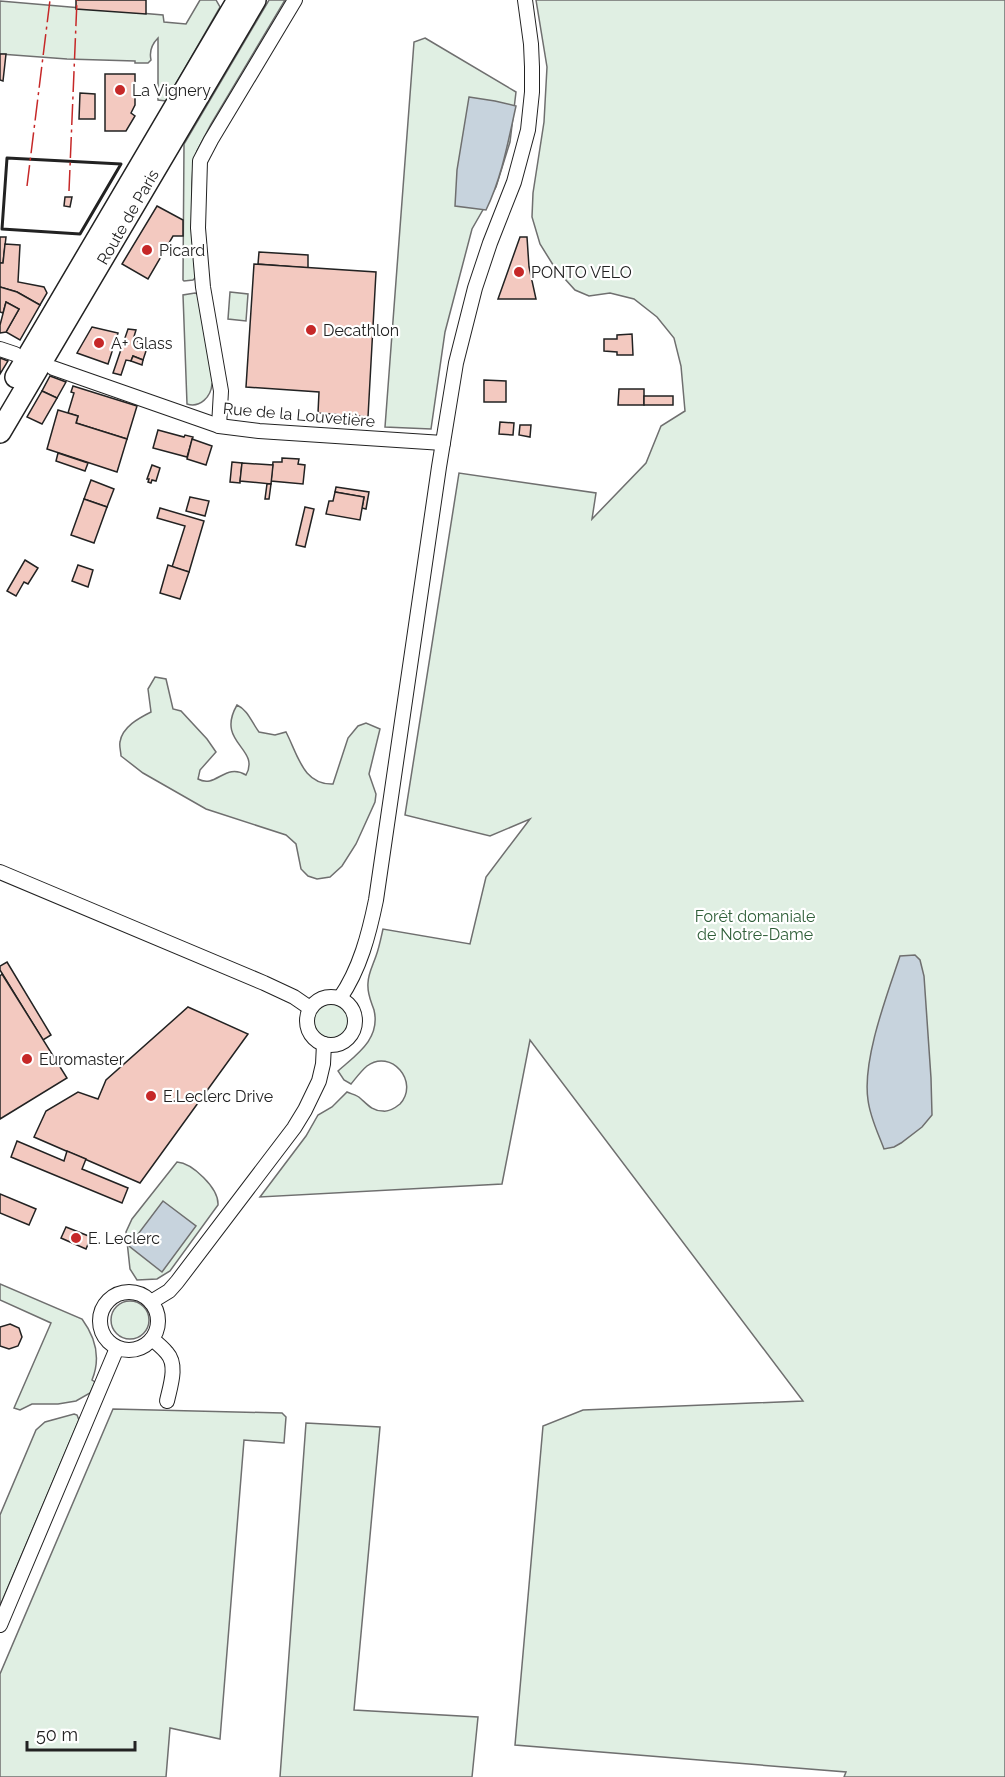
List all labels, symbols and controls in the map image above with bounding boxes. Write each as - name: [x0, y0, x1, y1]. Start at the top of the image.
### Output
- place label: La Vignery: [132, 81, 211, 100]
- marker: La Vignery: [113, 83, 127, 97]
- street label: Route de Paris: [93, 166, 163, 268]
- place label: Picard: [159, 241, 205, 260]
- marker: Picard: [140, 243, 154, 257]
- place label: PONTO VELO: [531, 263, 632, 282]
- marker: PONTO VELO: [512, 265, 526, 279]
- place label: Decathlon: [323, 321, 399, 340]
- marker: Decathlon: [304, 323, 318, 337]
- place label: A+ Glass: [111, 334, 173, 353]
- marker: A+ Glass: [92, 336, 106, 350]
- street label: Rue de la Louvetière: [222, 399, 376, 431]
- park label: Forêt domaniale de Notre-Dame: [695, 907, 815, 944]
- place label: Euromaster: [39, 1050, 125, 1069]
- marker: Euromaster: [20, 1052, 34, 1066]
- place label: E.Leclerc Drive: [163, 1087, 273, 1106]
- marker: E.Leclerc Drive: [144, 1089, 158, 1103]
- place label: E. Leclerc: [88, 1229, 160, 1248]
- marker: E. Leclerc: [69, 1231, 83, 1245]
- scale bar: [27, 1714, 135, 1752]
- text: 50 m: [36, 1724, 78, 1745]

